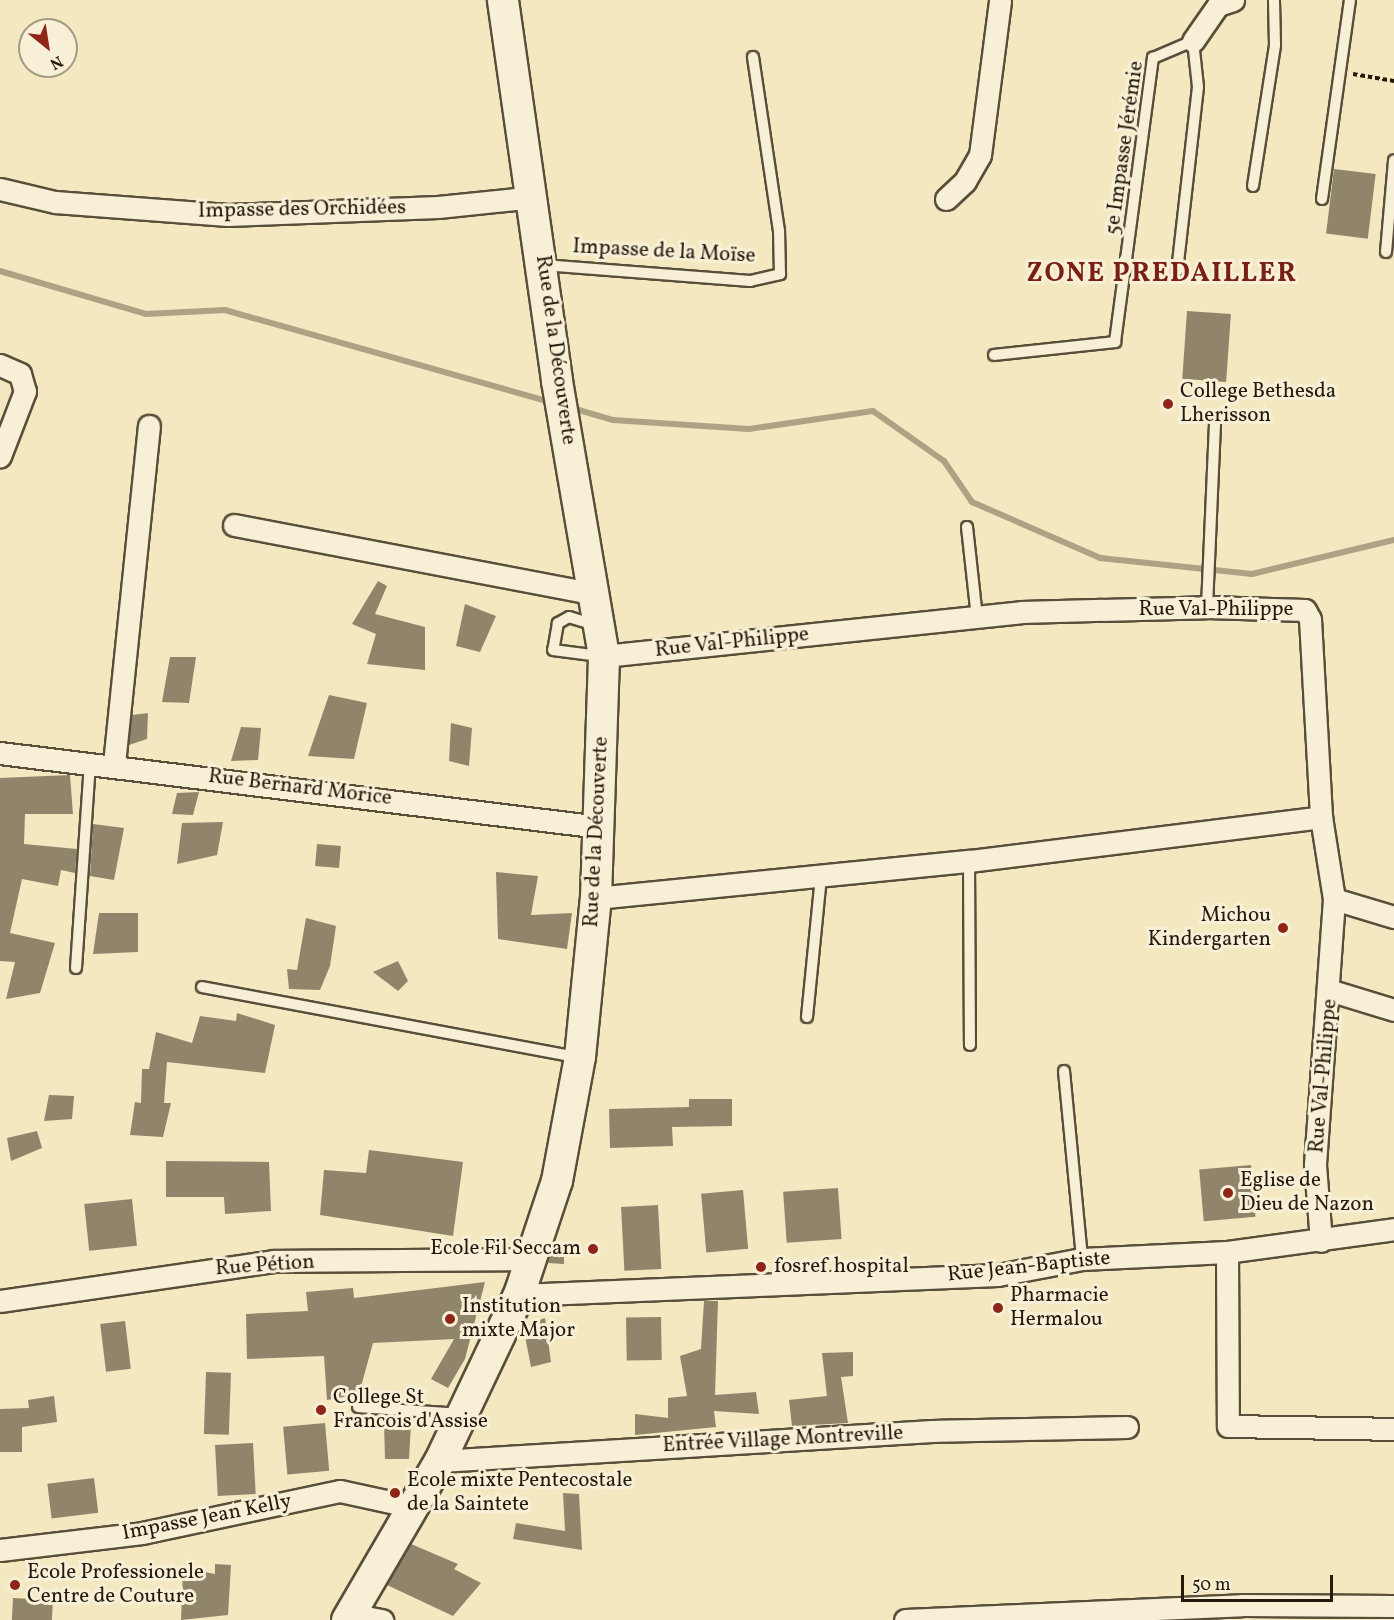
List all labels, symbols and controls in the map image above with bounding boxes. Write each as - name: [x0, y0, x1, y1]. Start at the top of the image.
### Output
- north arrow: [18, 18, 78, 78]
- text: N: [45, 49, 67, 74]
- street label: 5e Impasse Jérémie: [1100, 59, 1150, 237]
- street label: Impasse des Orchidées: [198, 196, 406, 224]
- street label: Impasse de la Moïse: [572, 235, 756, 269]
- street label: Rue de la Découverte: [529, 254, 581, 446]
- district label: ZONE PREDAILLER: [1027, 259, 1297, 291]
- place label: College Bethesda Lherisson: [1180, 379, 1336, 429]
- marker: College Bethesda Lherisson: [1161, 397, 1175, 411]
- street label: Rue Val-Philippe: [1138, 597, 1294, 623]
- street label: Rue Val-Philippe: [653, 622, 811, 664]
- street label: Rue de la Découverte: [579, 736, 615, 928]
- street label: Rue Bernard Morice: [207, 764, 393, 812]
- place label: Michou Kindergarten: [1148, 903, 1271, 953]
- marker: Michou Kindergarten: [1276, 921, 1290, 935]
- street label: Rue Val-Philippe: [1305, 997, 1343, 1155]
- place label: Eglise de Dieu de Nazon: [1240, 1168, 1374, 1218]
- marker: Eglise de Dieu de Nazon: [1221, 1186, 1235, 1200]
- place label: Ecole Fil Seccam: [430, 1236, 581, 1262]
- marker: Ecole Fil Seccam: [586, 1242, 600, 1256]
- street label: Rue Jean-Baptiste: [946, 1246, 1112, 1288]
- street label: Rue Pétion: [214, 1250, 316, 1282]
- place label: fosref hospital: [774, 1254, 907, 1280]
- marker: fosref hospital: [752, 1258, 770, 1276]
- place label: Pharmacie Hermalou: [1010, 1283, 1109, 1333]
- place label: Institution mixte Major: [462, 1294, 575, 1344]
- marker: Pharmacie Hermalou: [991, 1301, 1005, 1315]
- marker: Institution mixte Major: [443, 1312, 457, 1326]
- place label: College St Francois d'Assise: [333, 1385, 488, 1435]
- marker: College St Francois d'Assise: [314, 1403, 328, 1417]
- street label: Entrée Village Montreville: [662, 1421, 904, 1459]
- place label: Ecole mixte Pentecostale de la Saintete: [407, 1468, 633, 1518]
- marker: Ecole mixte Pentecostale de la Saintete: [388, 1486, 402, 1500]
- street label: Impasse Jean Kelly: [120, 1489, 294, 1547]
- place label: Ecole Professionele Centre de Couture: [27, 1560, 204, 1610]
- scale bar: [1184, 1563, 1336, 1601]
- text: 50 m: [1192, 1573, 1231, 1598]
- marker: Ecole Professionele Centre de Couture: [8, 1578, 22, 1592]

